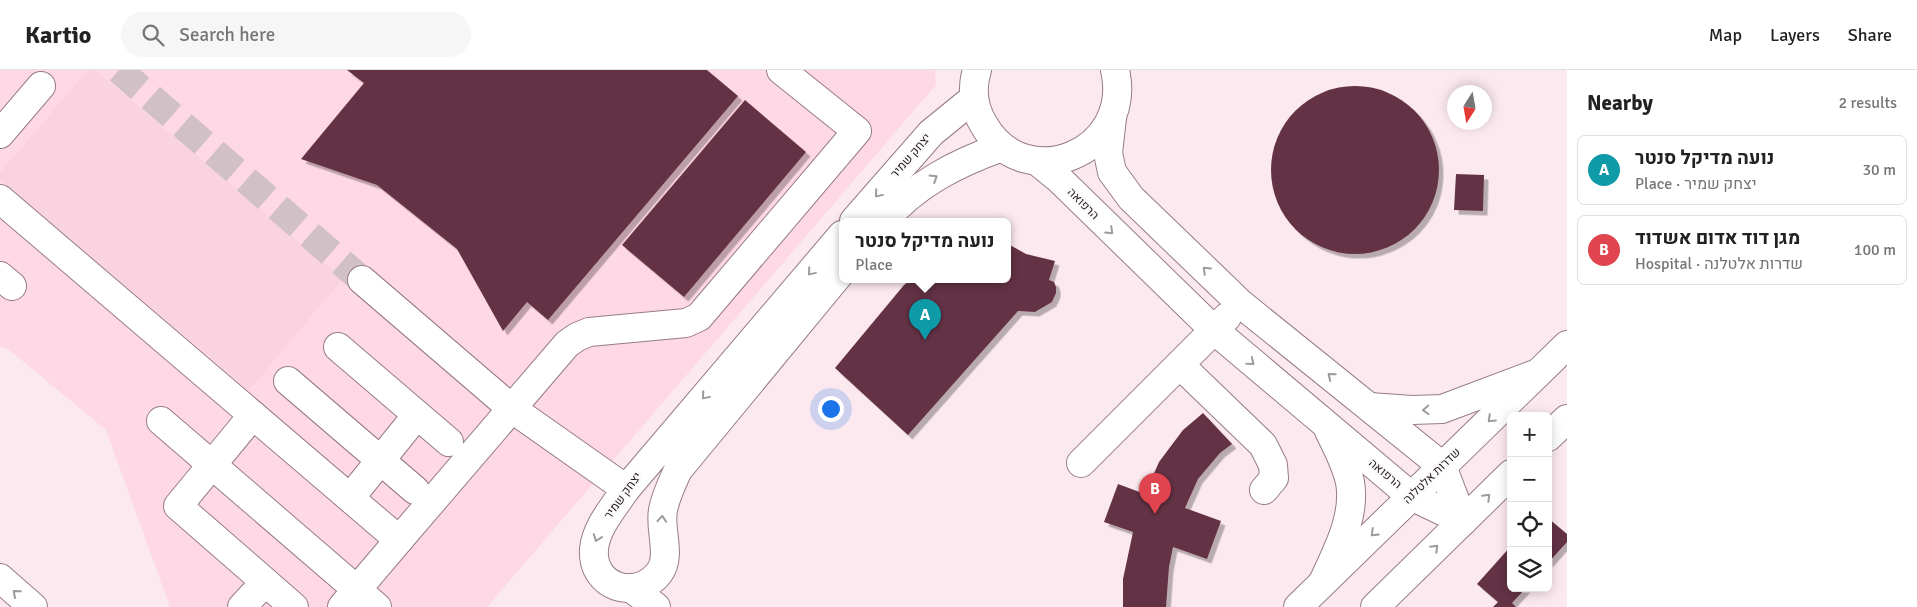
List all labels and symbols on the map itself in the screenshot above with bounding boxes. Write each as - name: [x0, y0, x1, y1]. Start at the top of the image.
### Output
- north arrow: [1447, 85, 1492, 130]
- street label: יצחק שמיר: [888, 131, 934, 181]
- one-way arrow: [928, 175, 937, 185]
- street label: הרפואה: [1064, 185, 1102, 223]
- one-way arrow: [874, 188, 883, 197]
- one-way arrow: [1104, 225, 1113, 234]
- one-way arrow: [808, 266, 817, 275]
- one-way arrow: [1202, 267, 1211, 276]
- pin: A: [909, 299, 941, 340]
- one-way arrow: [1245, 356, 1254, 364]
- one-way arrow: [1328, 374, 1337, 382]
- one-way arrow: [702, 390, 711, 399]
- your location: [818, 396, 844, 422]
- one-way arrow: [1421, 404, 1429, 415]
- one-way arrow: [1487, 413, 1496, 422]
- street label: שדרות אלטלנה: [1400, 445, 1464, 507]
- street label: הרפואה: [1365, 456, 1405, 492]
- street label: יצחק שמיר: [601, 470, 645, 522]
- pin: B: [1139, 473, 1171, 514]
- one-way arrow: [1481, 494, 1490, 503]
- one-way arrow: [657, 515, 668, 523]
- one-way arrow: [1371, 527, 1380, 536]
- one-way arrow: [593, 534, 603, 542]
- one-way arrow: [1429, 545, 1438, 554]
- one-way arrow: [13, 589, 22, 598]

